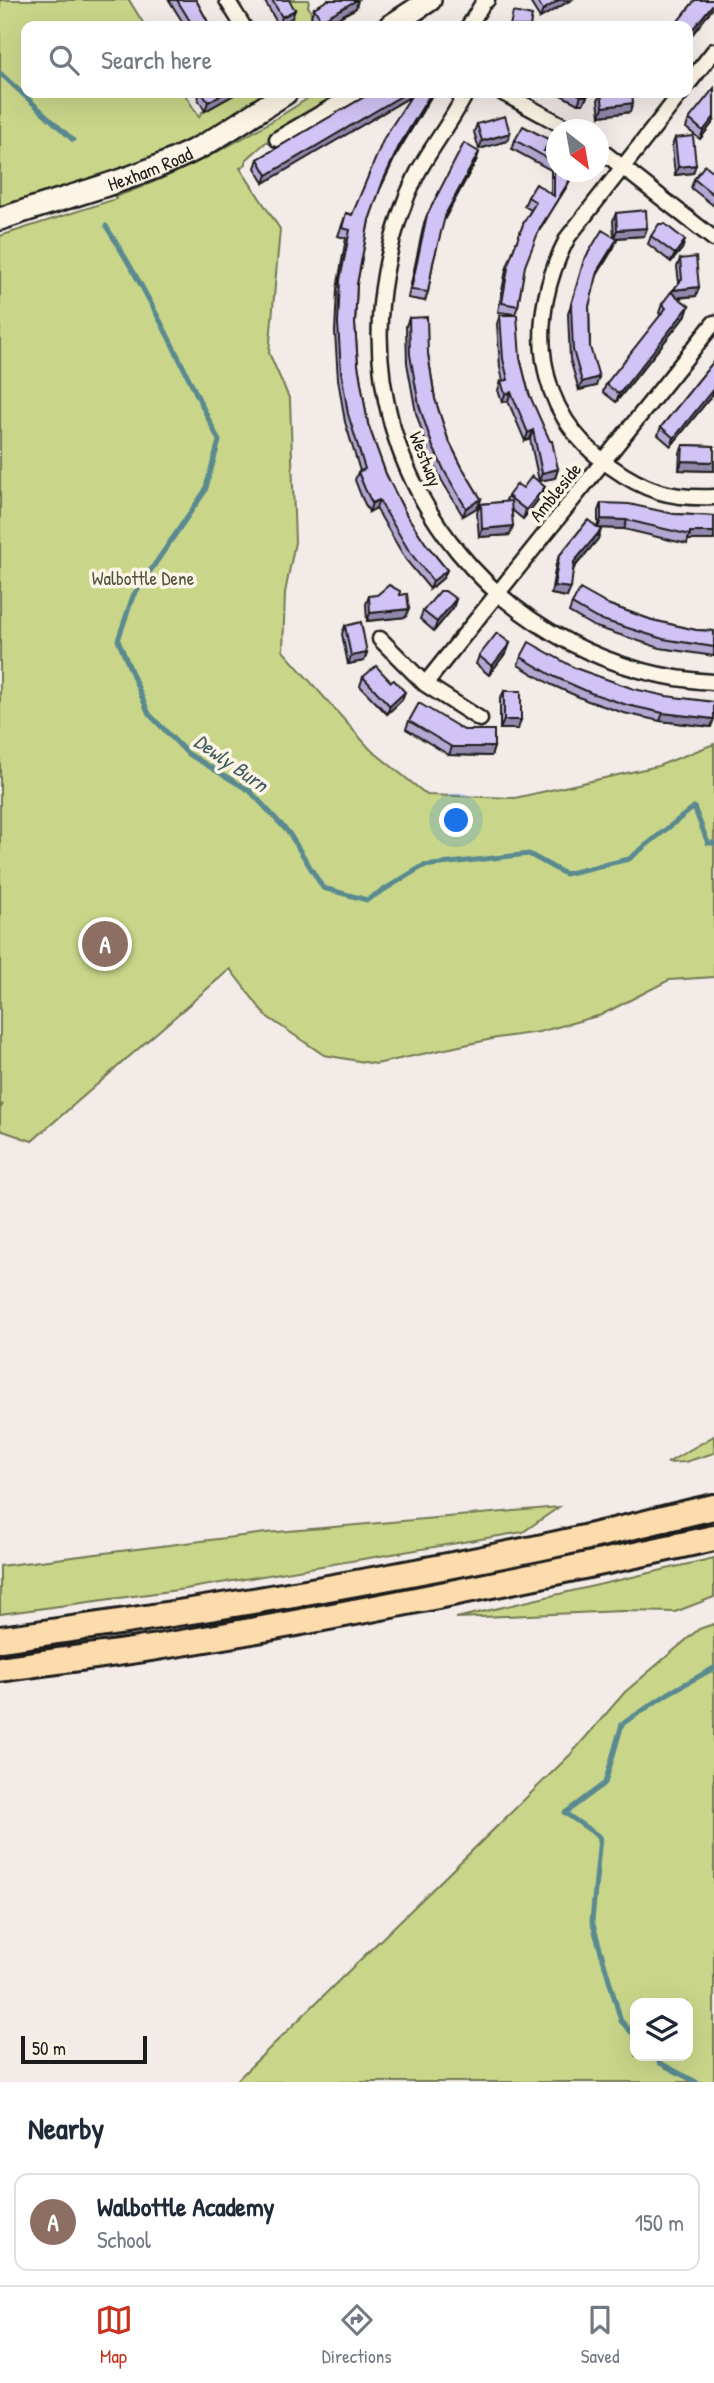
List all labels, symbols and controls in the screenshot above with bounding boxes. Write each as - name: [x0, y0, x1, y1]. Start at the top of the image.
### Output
- search box: [21, 21, 693, 98]
- icon: search: [45, 41, 83, 79]
- text: Search here: [101, 42, 212, 77]
- north arrow: [546, 119, 609, 182]
- street label: Hexham Road: [104, 140, 197, 197]
- street label: Westway: [403, 428, 449, 490]
- street label: Ambleside: [523, 457, 587, 527]
- park label: Walbottle Dene: [92, 565, 195, 591]
- water label: Dewly Burn: [189, 727, 275, 799]
- your location: [439, 803, 473, 837]
- pin: A: [82, 918, 128, 970]
- map controls: [630, 1998, 693, 2061]
- button: layers: [630, 1998, 693, 2061]
- scale bar: [21, 2033, 147, 2065]
- text: 50 m: [32, 2035, 66, 2061]
- text: Nearby: [28, 2108, 104, 2148]
- text: Walbottle Academy: [97, 2189, 275, 2224]
- text: A: [47, 2207, 59, 2238]
- text: 150 m: [635, 2207, 684, 2238]
- text: School: [97, 2224, 151, 2255]
- tab: Map: [95, 2301, 133, 2369]
- tab: Directions: [322, 2301, 392, 2369]
- tab: Saved: [581, 2301, 619, 2369]

